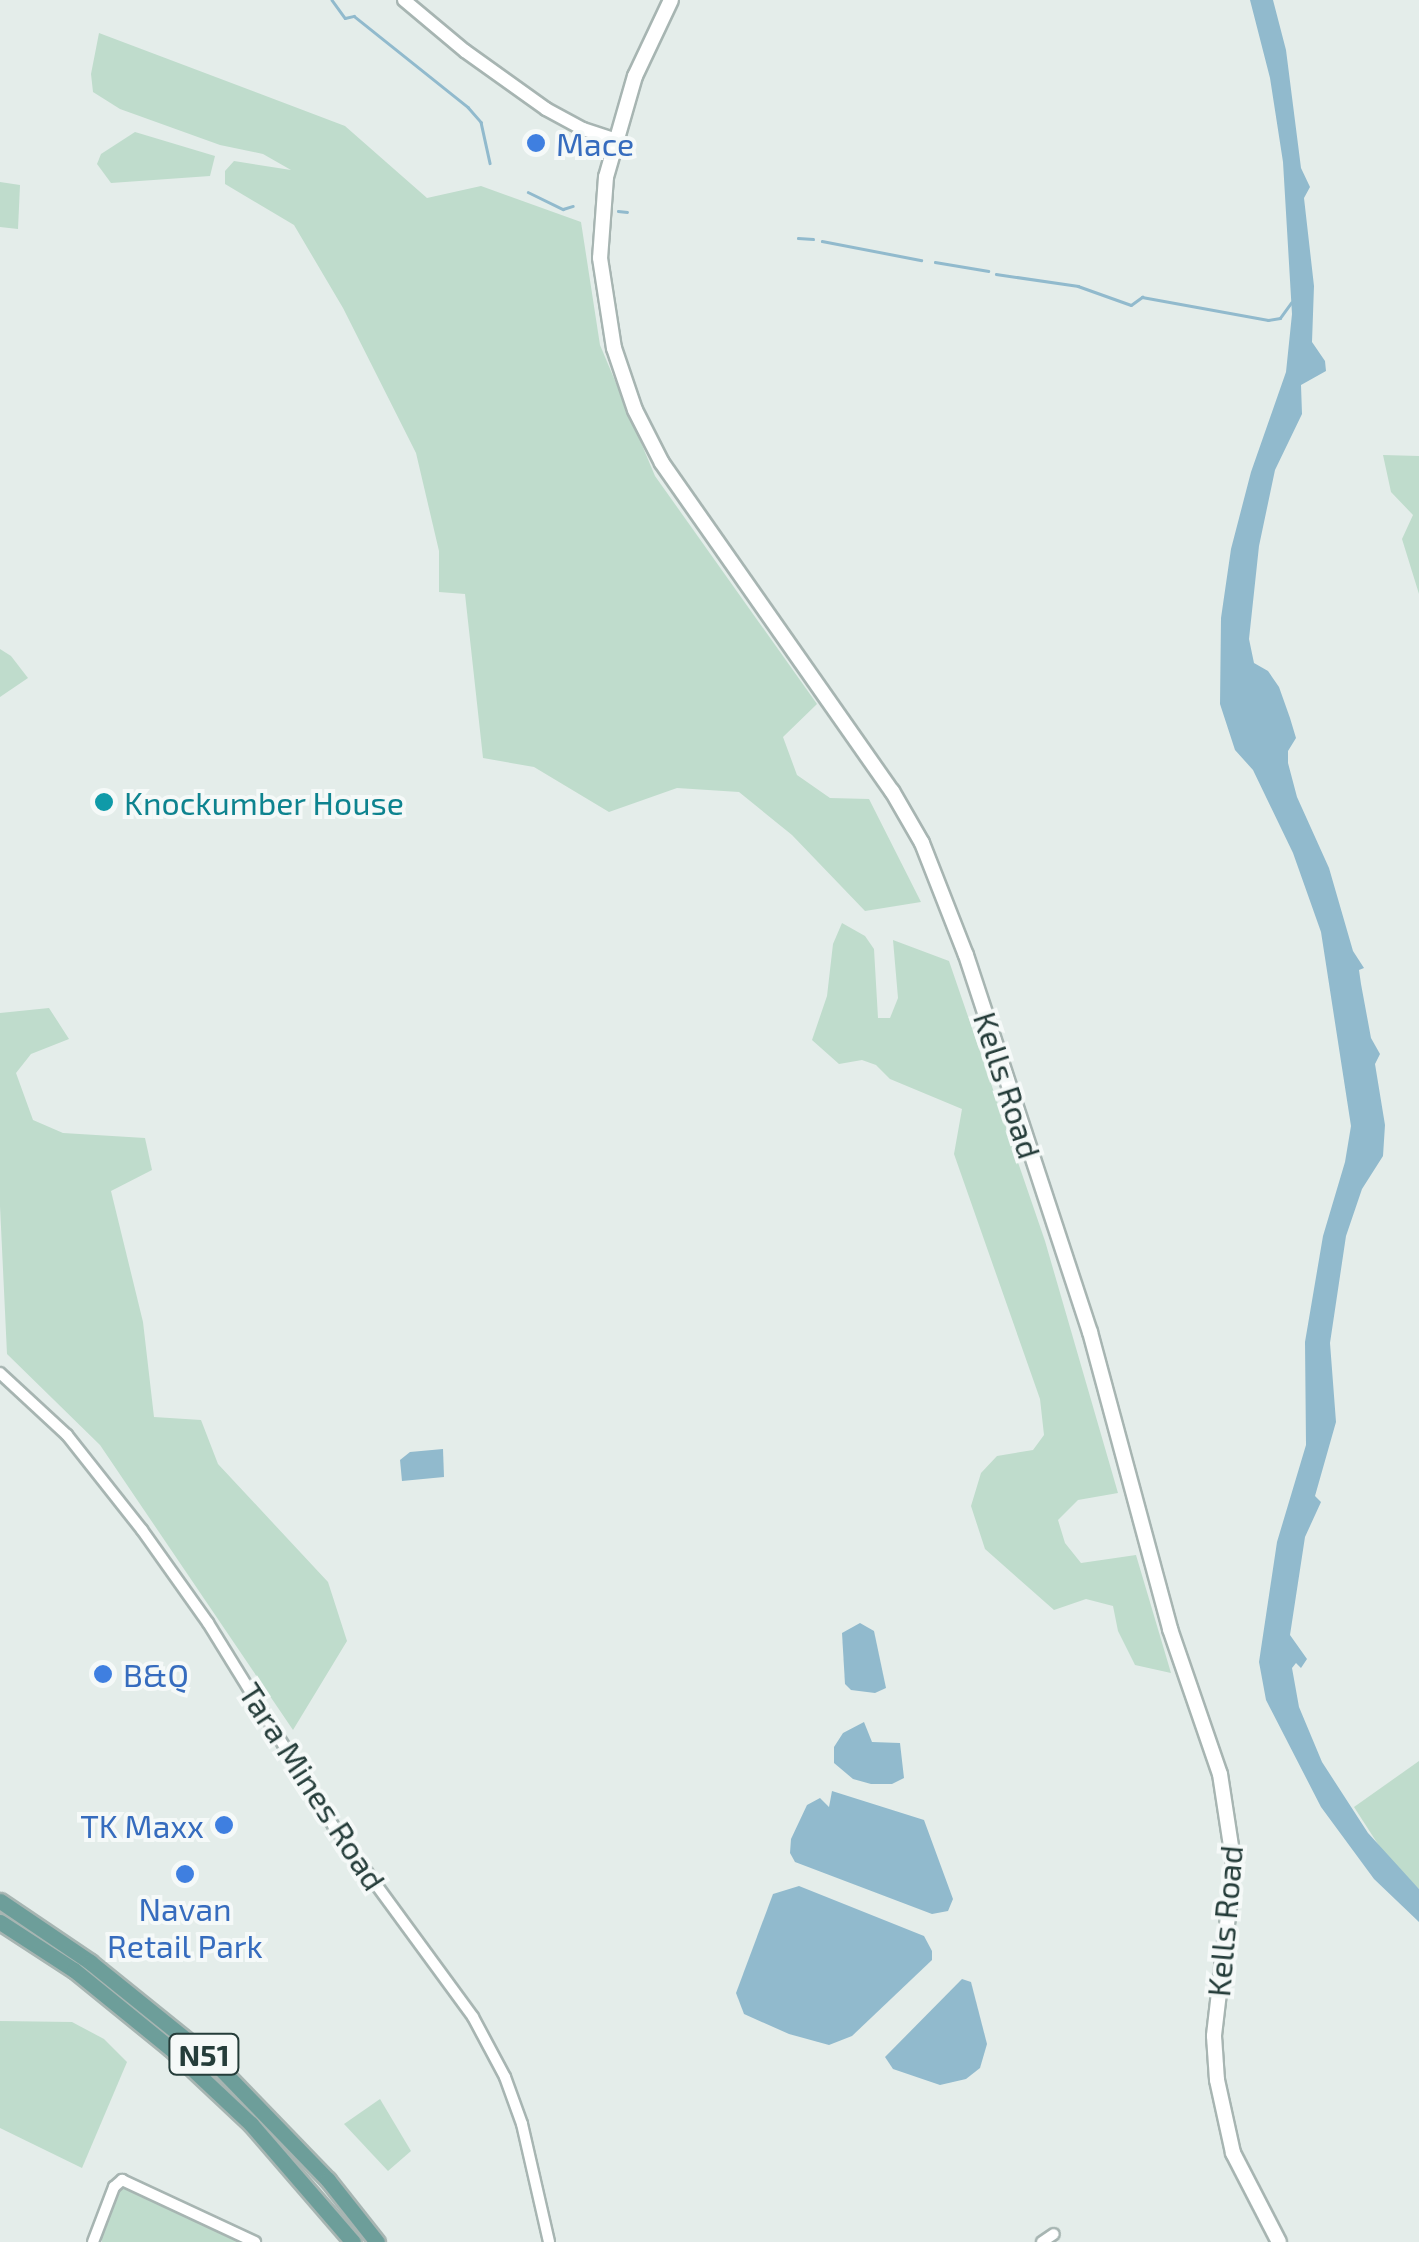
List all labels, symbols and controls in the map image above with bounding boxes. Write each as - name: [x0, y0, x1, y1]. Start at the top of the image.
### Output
- place label: Mace: [556, 124, 634, 162]
- marker: Mace: [525, 132, 547, 154]
- place label: Knockumber House: [124, 783, 405, 821]
- marker: Knockumber House: [93, 791, 115, 813]
- street label: Kells Road: [966, 1007, 1050, 1163]
- place label: B&Q: [123, 1655, 189, 1693]
- marker: B&Q: [92, 1663, 114, 1685]
- street label: Tara Mines Road: [232, 1675, 394, 1897]
- place label: TK Maxx: [80, 1806, 204, 1844]
- marker: TK Maxx: [213, 1814, 235, 1836]
- street label: Kells Road: [1198, 1844, 1250, 1998]
- marker: Navan Retail Park: [174, 1863, 196, 1885]
- place label: Navan Retail Park: [107, 1890, 263, 1965]
- road number: N51: [166, 2029, 242, 2079]

